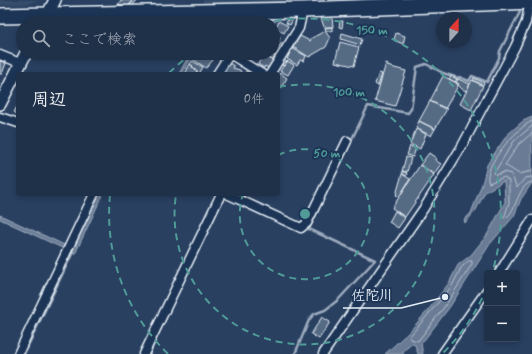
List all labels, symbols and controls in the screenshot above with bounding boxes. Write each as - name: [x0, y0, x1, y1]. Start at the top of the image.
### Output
- north arrow: [436, 12, 472, 48]
- search box: [16, 16, 280, 60]
- text: 150 m: [356, 23, 388, 39]
- icon: search: [30, 27, 52, 49]
- text: ここで検索: [62, 30, 137, 50]
- text: 100 m: [333, 85, 366, 101]
- text: 周辺: [32, 89, 66, 111]
- text: 0件: [244, 91, 264, 108]
- text: 50 m: [314, 146, 341, 162]
- centre of rings: [298, 207, 312, 221]
- map controls: [484, 270, 520, 342]
- button: +: [484, 270, 520, 306]
- callout: 佐陀川: [343, 282, 401, 308]
- text: 佐陀川: [351, 287, 393, 305]
- button: −: [484, 306, 520, 342]

